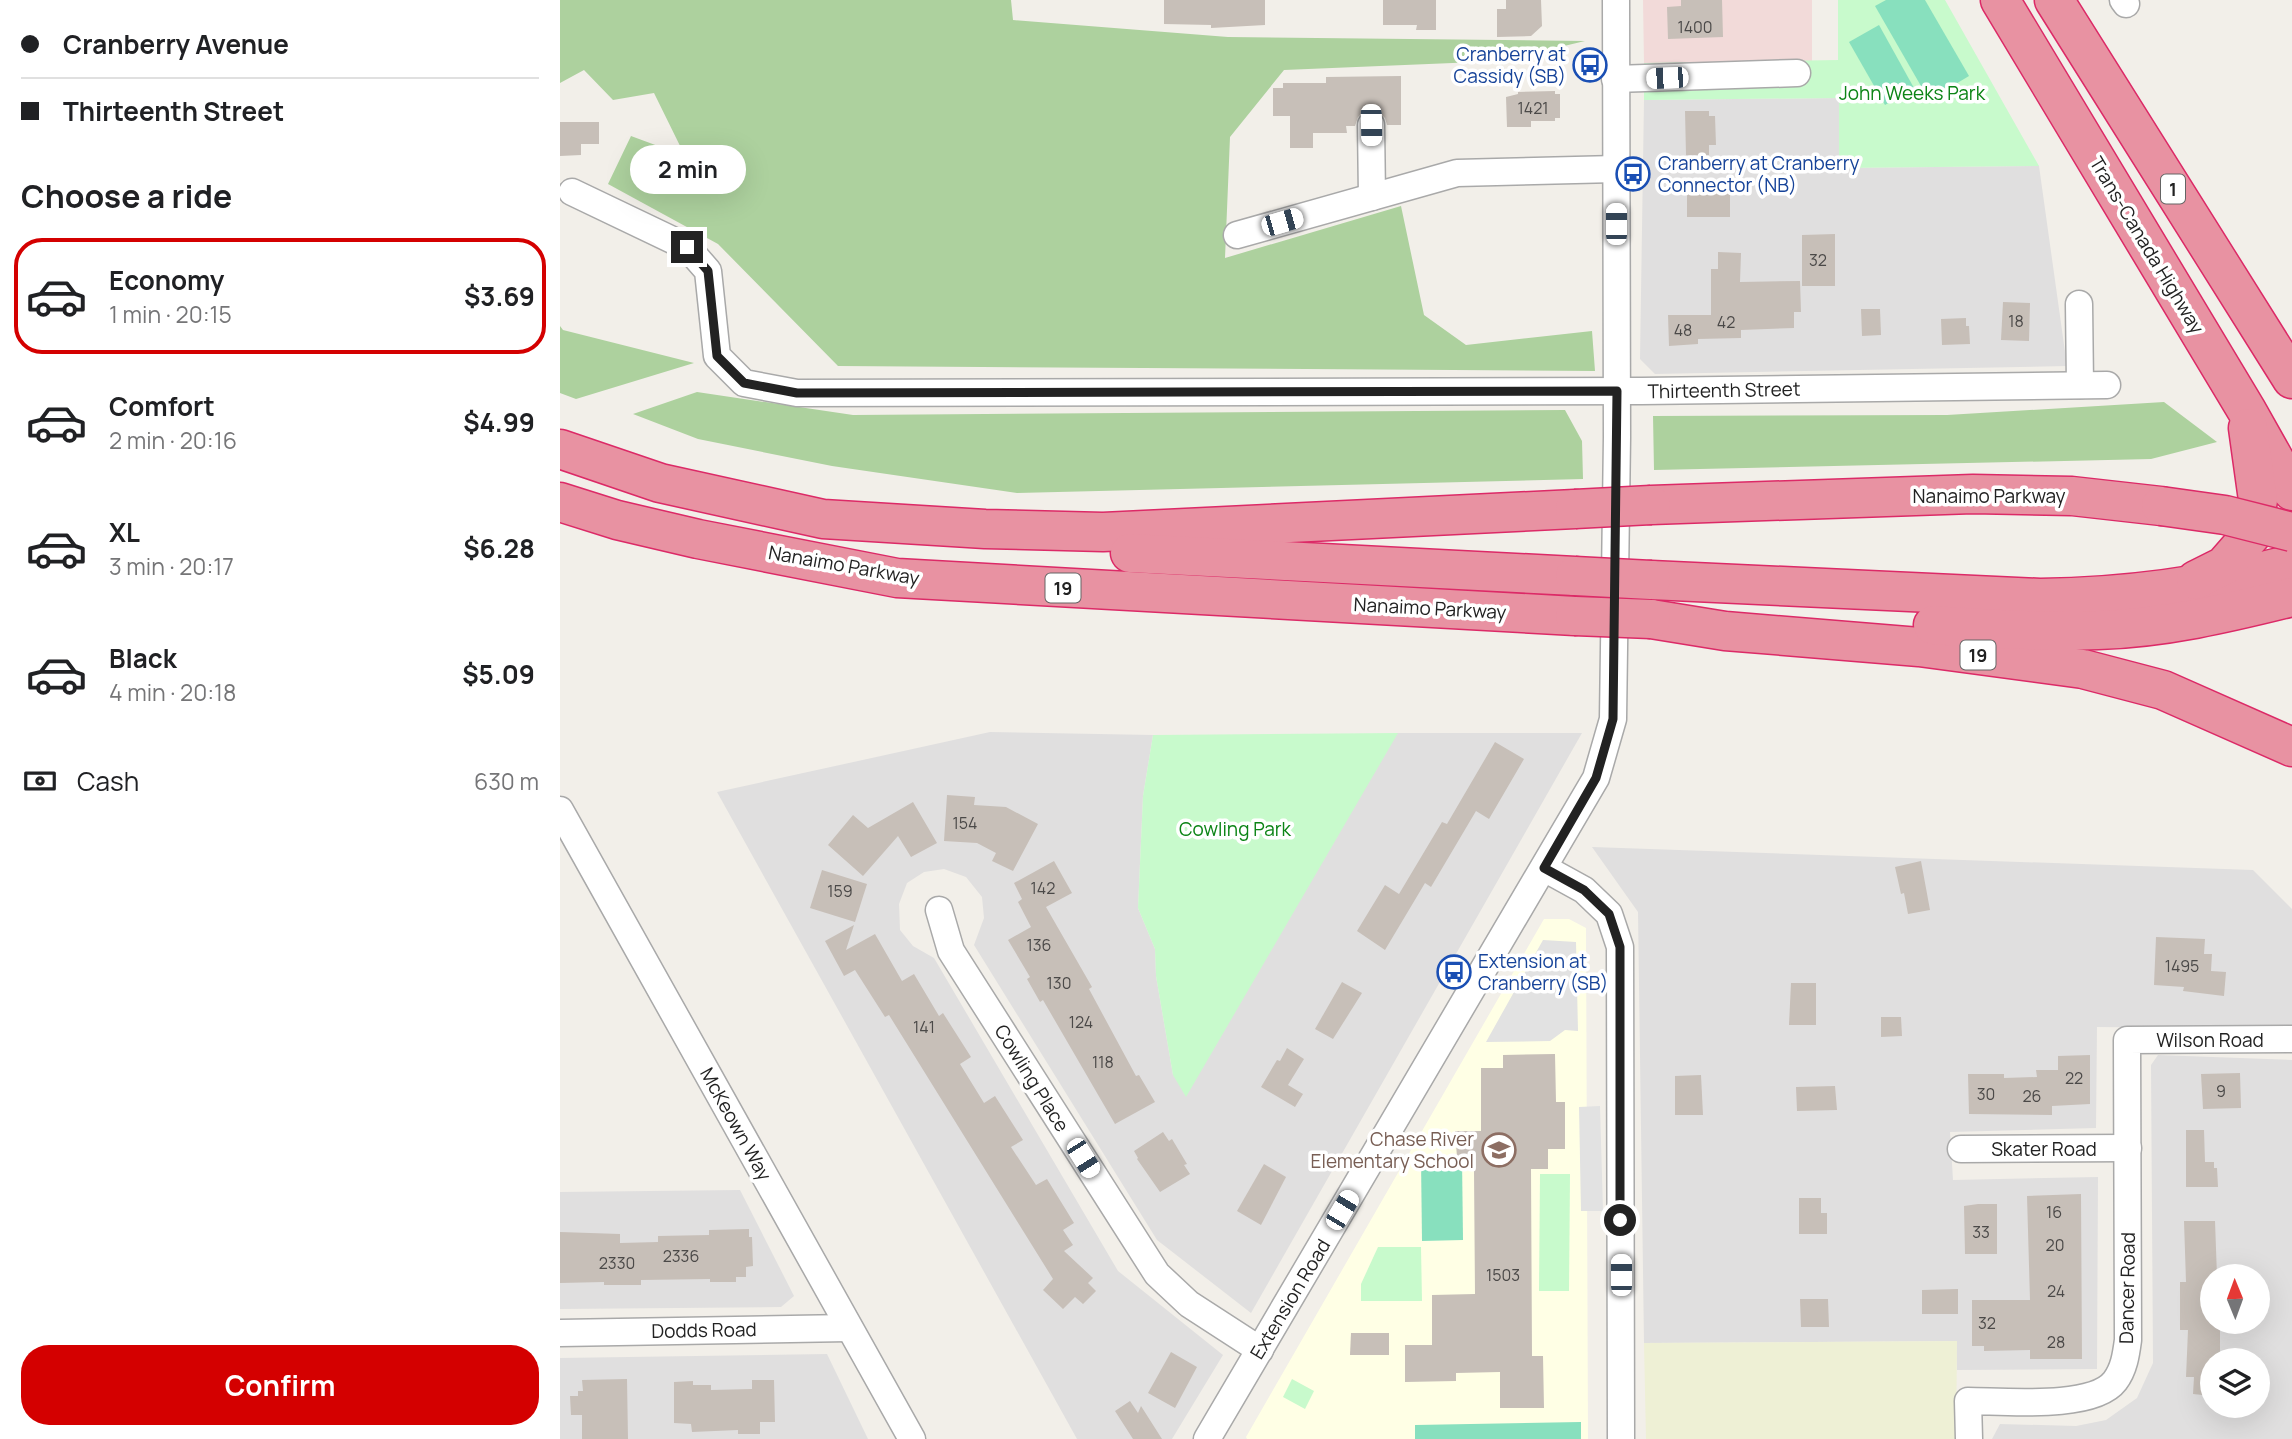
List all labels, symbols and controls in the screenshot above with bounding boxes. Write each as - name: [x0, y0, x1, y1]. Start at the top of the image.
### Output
- house number: 1400: [1677, 16, 1713, 38]
- text: Cranberry Avenue: [63, 26, 289, 62]
- place label: Cranberry at Cassidy (SB): [1454, 41, 1566, 89]
- bus stop icon: Cranberry at Cassidy (SB): [1571, 46, 1609, 84]
- car: [1646, 67, 1689, 89]
- park label: John Weeks Park: [1839, 80, 1986, 106]
- text: Thirteenth Street: [63, 93, 284, 129]
- house number: 1421: [1517, 97, 1549, 119]
- car: [1361, 104, 1382, 146]
- callout: 2 min: [629, 146, 745, 194]
- place label: Cranberry at Cranberry Connector (NB): [1658, 150, 1859, 198]
- street label: Trans-Canada Highway: [2084, 152, 2210, 338]
- text: 2 min: [658, 153, 718, 185]
- bus stop icon: Cranberry at Cranberry Connector (NB): [1614, 155, 1652, 193]
- text: Choose a ride: [21, 174, 232, 218]
- road number: 1: [2161, 174, 2185, 204]
- car: [1606, 203, 1627, 245]
- car: [1259, 206, 1306, 238]
- route end: [671, 231, 703, 263]
- house number: 32: [1809, 249, 1827, 271]
- text: Economy: [109, 262, 224, 298]
- icon: car: [25, 265, 88, 328]
- text: $3.69: [464, 278, 535, 314]
- text: 1 min · 20:15: [109, 298, 232, 330]
- house number: 18: [2008, 310, 2024, 332]
- house number: 42: [1717, 311, 1735, 333]
- house number: 48: [1674, 319, 1692, 341]
- street label: Thirteenth Street: [1647, 376, 1801, 404]
- text: Comfort: [109, 388, 215, 424]
- icon: car: [25, 391, 88, 454]
- text: $4.99: [463, 404, 535, 440]
- text: 2 min · 20:16: [109, 424, 237, 456]
- street label: Nanaimo Parkway: [1913, 483, 2065, 509]
- text: XL: [109, 514, 140, 550]
- icon: car: [25, 517, 88, 580]
- text: $6.28: [463, 530, 535, 566]
- street label: Nanaimo Parkway: [766, 539, 922, 591]
- text: 3 min · 20:17: [109, 550, 234, 582]
- road number: 19: [1046, 574, 1080, 602]
- street label: Nanaimo Parkway: [1353, 591, 1507, 625]
- text: Black: [109, 640, 177, 676]
- road number: 19: [1960, 640, 1996, 670]
- icon: car: [25, 643, 88, 706]
- text: $5.09: [462, 656, 535, 692]
- text: 4 min · 20:18: [109, 676, 236, 708]
- icon: cash: [21, 762, 59, 800]
- text: Cash: [77, 763, 139, 799]
- text: 630 m: [474, 765, 539, 797]
- house number: 154: [953, 812, 977, 834]
- park label: Cowling Park: [1179, 816, 1292, 842]
- house number: 142: [1031, 877, 1055, 899]
- house number: 159: [827, 880, 853, 902]
- house number: 136: [1026, 934, 1052, 956]
- place label: Extension at Cranberry (SB): [1478, 948, 1608, 996]
- bus stop icon: Extension at Cranberry (SB): [1435, 953, 1473, 991]
- house number: 1495: [2165, 955, 2199, 977]
- house number: 130: [1047, 972, 1071, 994]
- house number: 124: [1069, 1011, 1093, 1033]
- house number: 141: [913, 1016, 935, 1038]
- street label: Cowling Place: [989, 1019, 1075, 1137]
- street label: Wilson Road: [2156, 1027, 2264, 1053]
- house number: 118: [1092, 1051, 1114, 1073]
- street label: McKeown Way: [694, 1063, 778, 1185]
- house number: 22: [2065, 1067, 2083, 1089]
- house number: 9: [2216, 1080, 2226, 1102]
- house number: 30: [1977, 1083, 1995, 1105]
- house number: 26: [2022, 1085, 2042, 1107]
- place label: Chase River Elementary School: [1311, 1126, 1474, 1174]
- school or university icon: Chase River Elementary School: [1480, 1131, 1518, 1169]
- car: [1063, 1135, 1104, 1181]
- street label: Skater Road: [1991, 1136, 2097, 1162]
- car: [1323, 1187, 1362, 1233]
- house number: 16: [2046, 1201, 2062, 1223]
- route start: [1604, 1204, 1636, 1236]
- house number: 33: [1972, 1221, 1990, 1243]
- street label: Dancer Road: [2113, 1232, 2141, 1344]
- street label: Extension Road: [1244, 1234, 1336, 1364]
- house number: 20: [2046, 1234, 2064, 1256]
- house number: 2336: [663, 1245, 699, 1267]
- house number: 2330: [599, 1252, 635, 1274]
- car: [1611, 1254, 1632, 1296]
- house number: 1503: [1486, 1264, 1520, 1286]
- north arrow: [2200, 1264, 2270, 1334]
- map controls: [2200, 1264, 2270, 1418]
- house number: 24: [2047, 1280, 2065, 1302]
- house number: 32: [1978, 1312, 1996, 1334]
- street label: Dodds Road: [651, 1316, 757, 1344]
- house number: 28: [2047, 1331, 2065, 1353]
- button: Confirm: [21, 1345, 539, 1425]
- button: layers: [2200, 1348, 2270, 1418]

